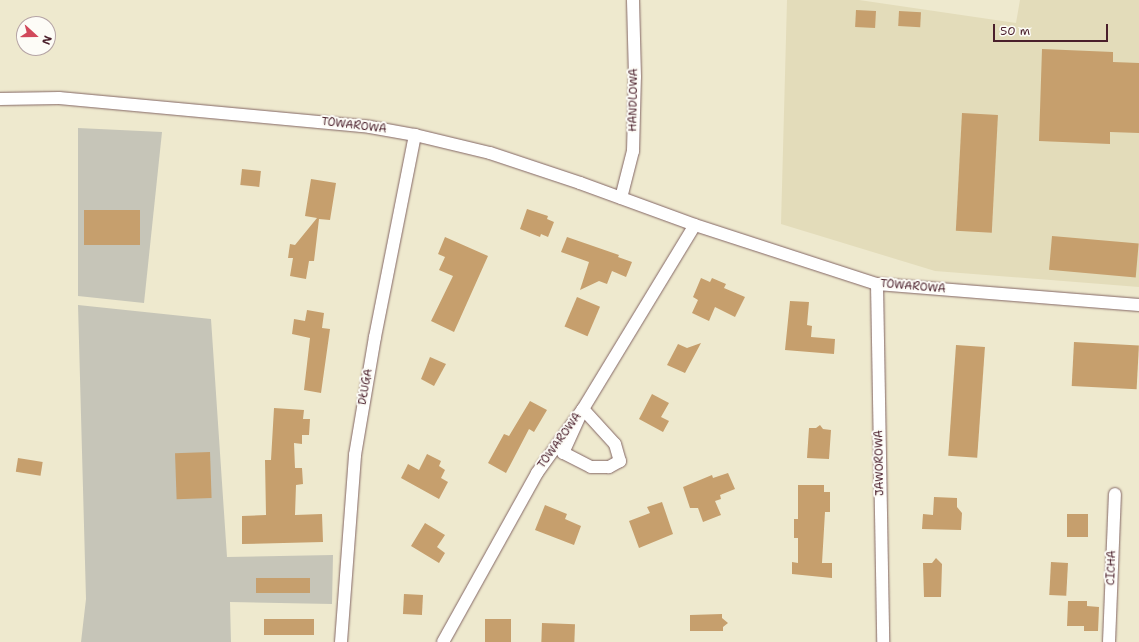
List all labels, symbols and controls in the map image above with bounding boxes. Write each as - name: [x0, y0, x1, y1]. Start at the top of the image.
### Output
- north arrow: [16, 16, 56, 56]
- scale bar: [995, 16, 1110, 42]
- text: 50 m: [1000, 23, 1030, 39]
- text: N: [38, 33, 55, 47]
- street label: HANDLOWA: [627, 68, 641, 132]
- street label: TOWAROWA: [321, 115, 387, 137]
- street label: TOWAROWA: [880, 278, 946, 296]
- street label: DŁUGA: [356, 368, 376, 406]
- street label: TOWAROWA: [535, 411, 585, 471]
- street label: JAWOROWA: [873, 430, 887, 496]
- street label: CICHA: [1105, 550, 1119, 586]

